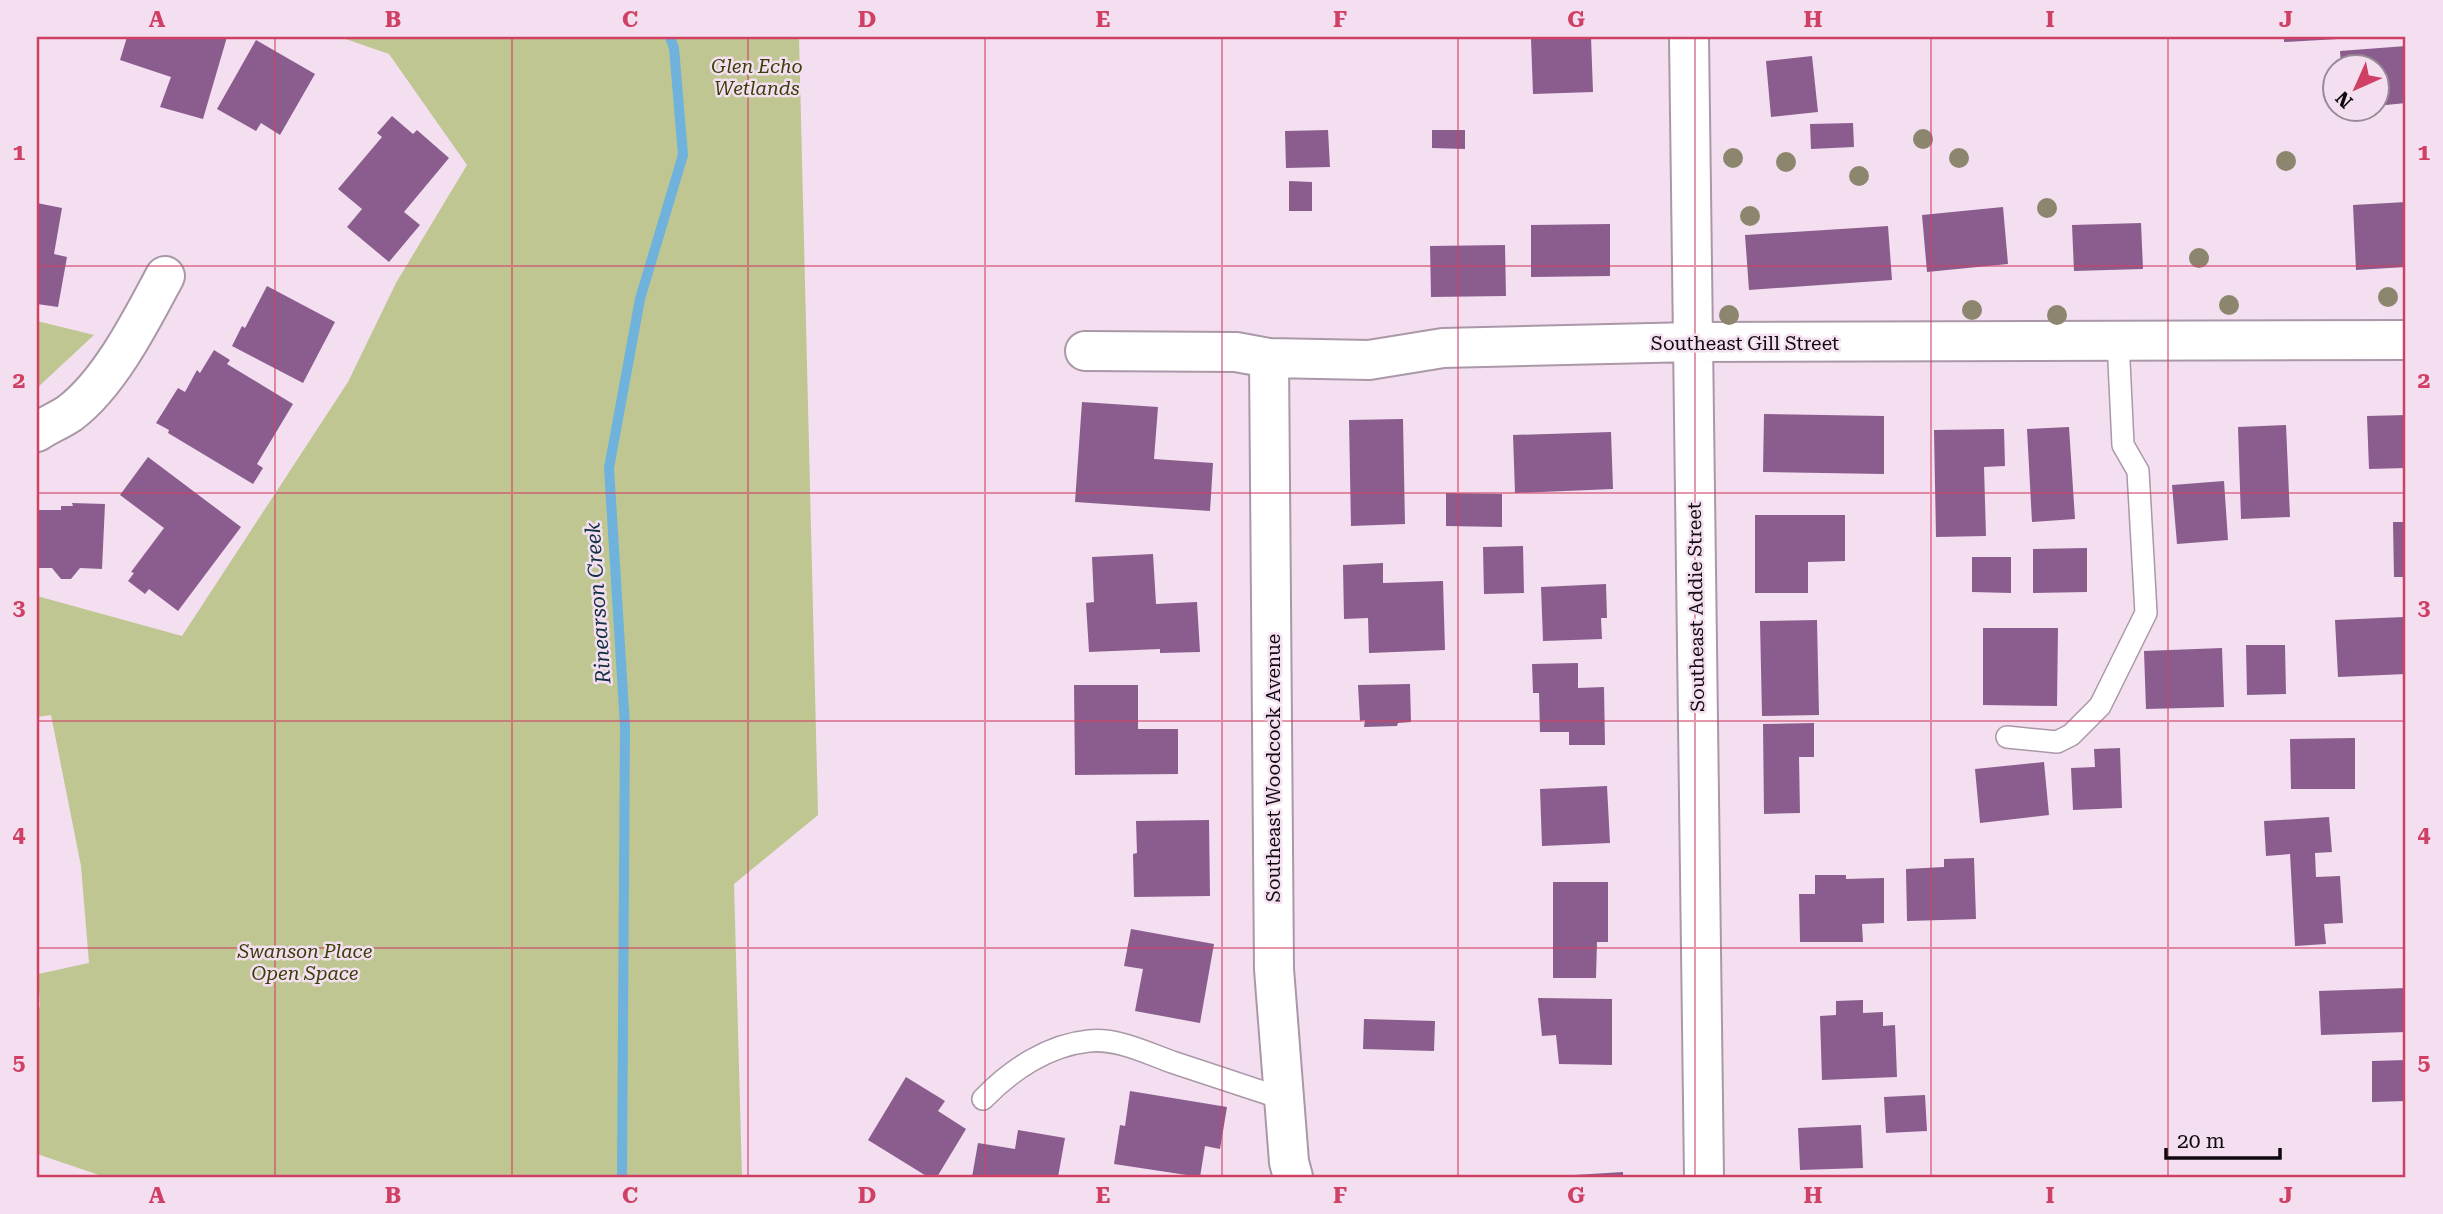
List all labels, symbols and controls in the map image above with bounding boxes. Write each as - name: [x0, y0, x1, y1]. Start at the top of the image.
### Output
- text: A: [149, 6, 166, 33]
- text: B: [385, 6, 401, 33]
- text: C: [622, 6, 638, 33]
- text: D: [858, 6, 876, 33]
- text: E: [1096, 6, 1110, 33]
- text: F: [1333, 6, 1347, 33]
- text: G: [1567, 6, 1585, 33]
- text: H: [1804, 6, 1823, 33]
- text: I: [2045, 6, 2055, 33]
- text: J: [2279, 6, 2293, 33]
- north arrow: [2320, 52, 2390, 122]
- park label: Glen Echo Wetlands: [711, 55, 803, 100]
- text: N: [2331, 86, 2358, 113]
- text: 1: [13, 139, 26, 166]
- text: 1: [2418, 139, 2431, 166]
- street label: Southeast Gill Street: [1651, 332, 1839, 355]
- text: 2: [13, 367, 25, 394]
- text: 2: [2418, 367, 2430, 394]
- street label: Southeast Addie Street: [1683, 502, 1709, 712]
- water label: Rinearson Creek: [580, 521, 616, 685]
- text: 3: [13, 594, 26, 621]
- text: 3: [2418, 594, 2431, 621]
- street label: Southeast Woodcock Avenue: [1262, 634, 1285, 902]
- text: 4: [13, 821, 26, 848]
- text: 4: [2418, 821, 2431, 848]
- park label: Swanson Place Open Space: [237, 940, 373, 985]
- text: 5: [13, 1049, 26, 1076]
- text: 5: [2418, 1049, 2431, 1076]
- scale bar: [2166, 1116, 2280, 1160]
- text: 20 m: [2177, 1129, 2225, 1153]
- text: A: [149, 1182, 166, 1209]
- text: B: [385, 1182, 401, 1209]
- text: C: [622, 1182, 638, 1209]
- text: D: [858, 1182, 876, 1209]
- text: E: [1096, 1182, 1110, 1209]
- text: F: [1333, 1182, 1347, 1209]
- text: G: [1567, 1182, 1585, 1209]
- text: H: [1804, 1182, 1823, 1209]
- text: I: [2045, 1182, 2055, 1209]
- text: J: [2279, 1182, 2293, 1209]

